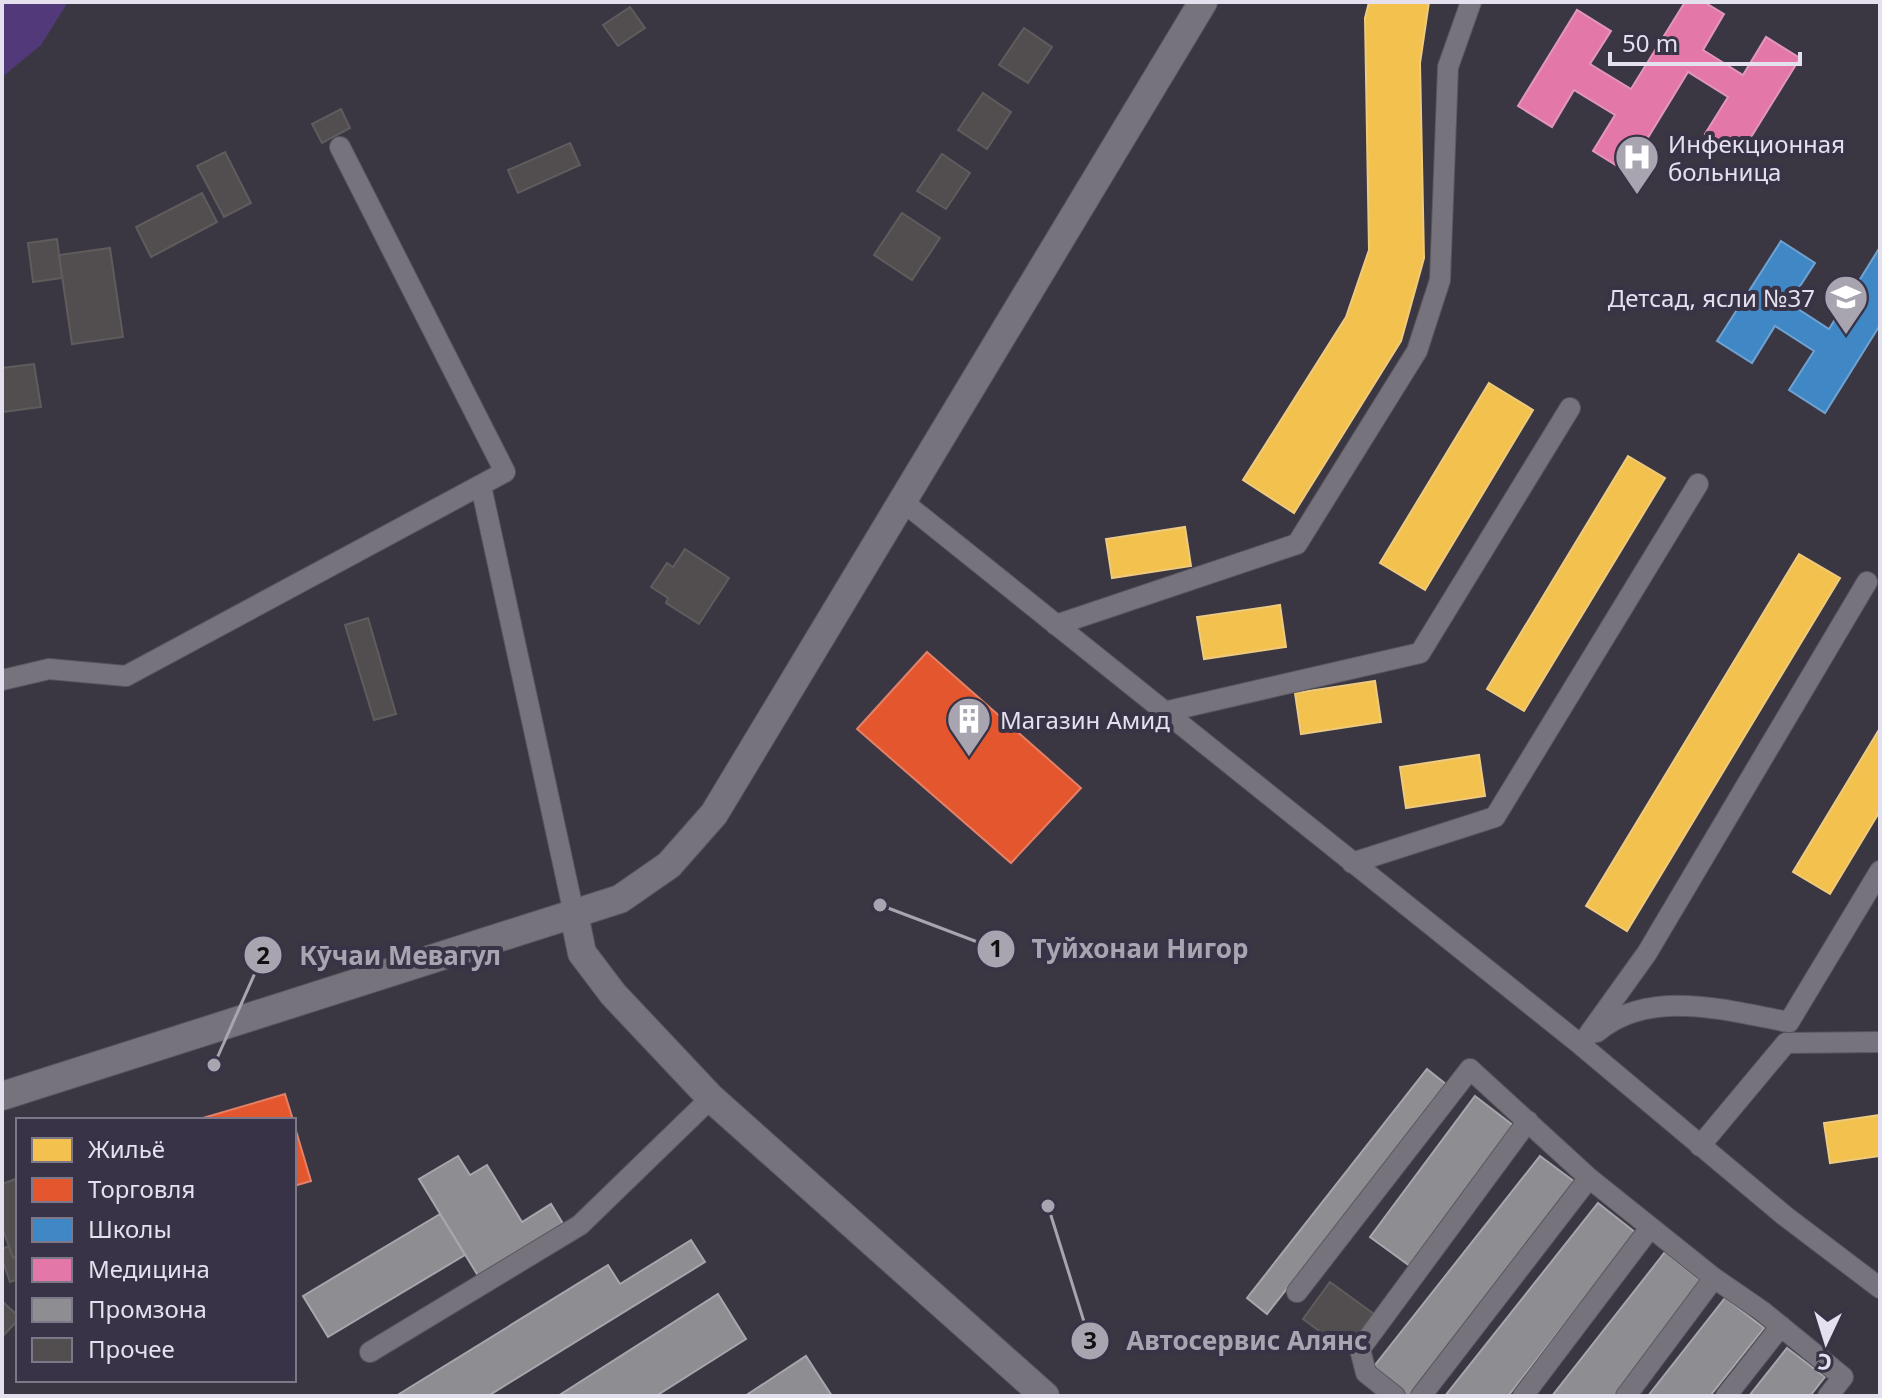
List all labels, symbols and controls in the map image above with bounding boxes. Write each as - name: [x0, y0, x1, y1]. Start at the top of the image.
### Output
- scale bar: [1610, 16, 1800, 66]
- text: 50 m: [1622, 26, 1678, 59]
- place label: Инфекционная больница: [1668, 127, 1845, 188]
- hospital icon: Инфекционная больница: [1613, 133, 1661, 196]
- school or university icon: Детсад, ясли №37: [1822, 273, 1870, 336]
- place label: Детсад, ясли №37: [1608, 281, 1815, 314]
- building icon: Магазин Амид: [945, 695, 993, 758]
- place label: Магазин Амид: [1000, 703, 1170, 736]
- callout: Туйхонаи Нигор: [976, 924, 1265, 974]
- callout: Кӯчаи Мевагул: [243, 930, 517, 980]
- text: Туйхонаи Нигор: [1032, 930, 1248, 966]
- text: 1: [989, 931, 1003, 964]
- text: Кӯчаи Мевагул: [299, 937, 501, 973]
- text: 2: [256, 938, 270, 971]
- legend: [16, 1118, 296, 1382]
- text: Жильё: [88, 1132, 165, 1165]
- text: Торговля: [88, 1172, 195, 1205]
- text: Школы: [88, 1212, 172, 1245]
- text: Медицина: [88, 1252, 210, 1285]
- text: Промзона: [88, 1292, 207, 1325]
- north arrow: [1786, 1302, 1866, 1382]
- callout: Автосервис Алянс: [1070, 1316, 1383, 1366]
- text: Автосервис Алянс: [1126, 1322, 1368, 1358]
- text: 3: [1083, 1323, 1097, 1356]
- text: Прочее: [88, 1332, 175, 1365]
- text: С: [1816, 1347, 1833, 1378]

